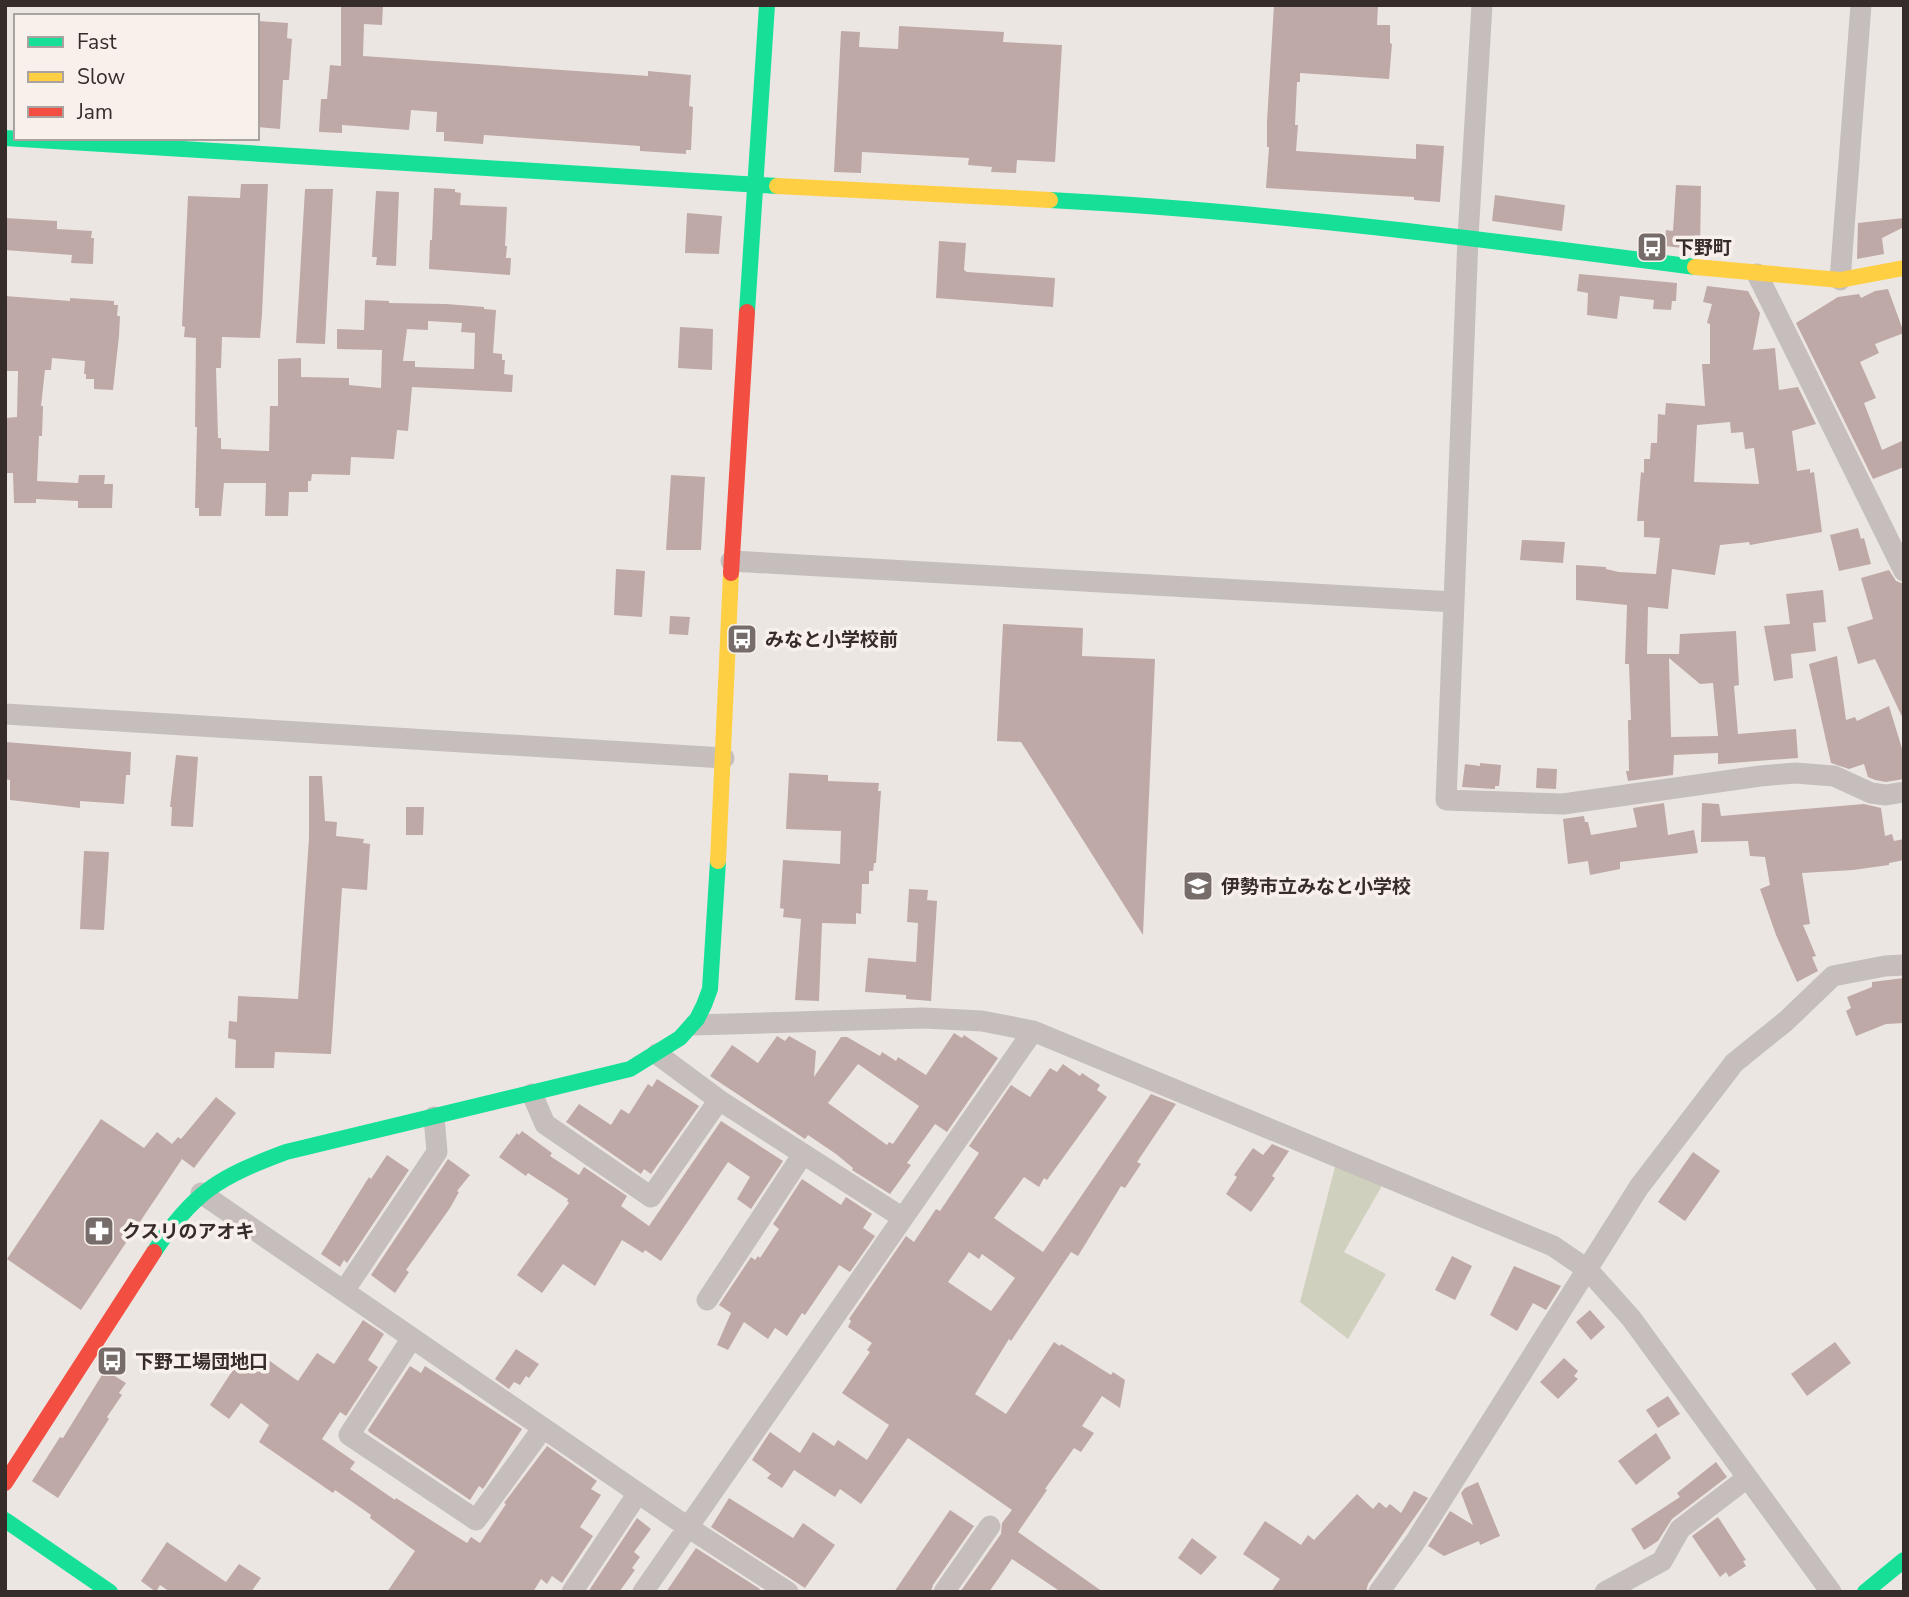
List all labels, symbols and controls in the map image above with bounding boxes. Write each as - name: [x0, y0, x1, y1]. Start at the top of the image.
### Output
- legend: [14, 14, 259, 140]
- text: Fast: [77, 28, 117, 56]
- text: Slow: [77, 63, 126, 91]
- text: Jam: [76, 98, 113, 126]
- bus stop icon: 下野町: [1635, 230, 1669, 264]
- place label: 下野町: [1675, 235, 1732, 261]
- bus stop icon: みなと小学校前: [725, 622, 759, 656]
- place label: みなと小学校前: [765, 627, 898, 653]
- school or university icon: 伊勢市立みなと小学校: [1181, 869, 1215, 903]
- place label: 伊勢市立みなと小学校: [1221, 874, 1411, 900]
- pharmacy icon: クスリのアオキ: [82, 1214, 116, 1248]
- place label: クスリのアオキ: [122, 1219, 254, 1245]
- bus stop icon: 下野工場団地口: [95, 1344, 129, 1378]
- place label: 下野工場団地口: [135, 1349, 268, 1375]

